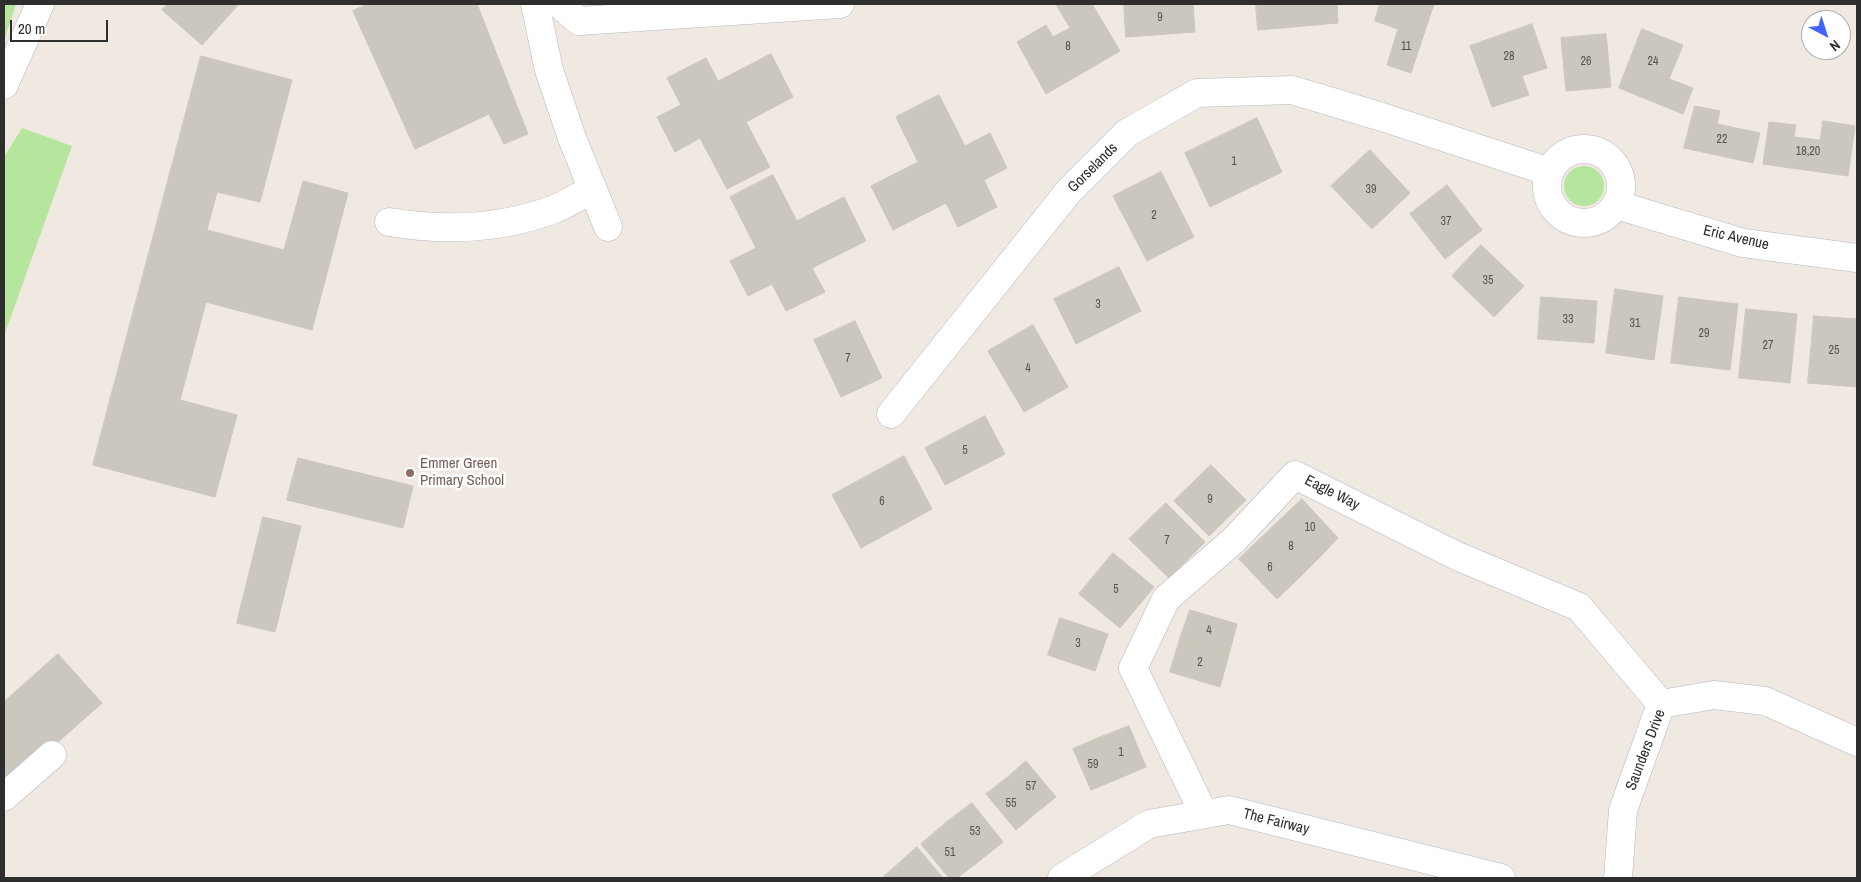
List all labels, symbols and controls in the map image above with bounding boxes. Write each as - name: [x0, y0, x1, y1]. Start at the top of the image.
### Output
- scale bar: [12, 10, 110, 42]
- north arrow: [1801, 10, 1851, 60]
- house number: 9: [1157, 11, 1163, 25]
- text: 20 m: [18, 18, 45, 39]
- text: N: [1826, 36, 1844, 55]
- house number: 8: [1065, 40, 1071, 54]
- house number: 11: [1401, 40, 1411, 54]
- house number: 28: [1504, 50, 1514, 64]
- house number: 26: [1581, 55, 1591, 69]
- house number: 24: [1648, 55, 1658, 69]
- house number: 22: [1717, 133, 1727, 147]
- street label: Gorselands: [1064, 139, 1122, 197]
- house number: 18,20: [1796, 145, 1820, 159]
- house number: 1: [1231, 155, 1237, 169]
- house number: 39: [1366, 183, 1376, 197]
- house number: 2: [1151, 209, 1157, 223]
- house number: 37: [1441, 215, 1451, 229]
- street label: Eric Avenue: [1701, 222, 1771, 254]
- house number: 35: [1483, 274, 1493, 288]
- house number: 3: [1095, 298, 1101, 312]
- house number: 33: [1563, 313, 1573, 327]
- house number: 31: [1630, 317, 1640, 331]
- house number: 29: [1699, 327, 1709, 341]
- house number: 27: [1763, 339, 1773, 353]
- house number: 25: [1829, 344, 1839, 358]
- house number: 7: [845, 352, 851, 366]
- house number: 4: [1025, 362, 1031, 376]
- house number: 5: [962, 444, 968, 458]
- place label: Emmer Green Primary School: [420, 455, 504, 490]
- marker: Emmer Green Primary School: [404, 467, 416, 479]
- street label: Eagle Way: [1302, 472, 1362, 514]
- house number: 9: [1207, 493, 1213, 507]
- house number: 6: [879, 495, 885, 509]
- house number: 10: [1305, 521, 1315, 535]
- house number: 7: [1164, 534, 1170, 548]
- house number: 8: [1288, 540, 1294, 554]
- house number: 6: [1267, 561, 1273, 575]
- house number: 5: [1113, 583, 1119, 597]
- house number: 4: [1206, 624, 1212, 638]
- house number: 3: [1075, 637, 1081, 651]
- house number: 2: [1197, 656, 1203, 670]
- street label: Saunders Drive: [1622, 707, 1670, 793]
- house number: 1: [1118, 746, 1124, 760]
- house number: 59: [1088, 758, 1098, 772]
- house number: 57: [1026, 780, 1036, 794]
- house number: 55: [1006, 797, 1016, 811]
- street label: The Fairway: [1241, 805, 1311, 839]
- house number: 53: [970, 825, 980, 839]
- house number: 51: [945, 846, 955, 860]

